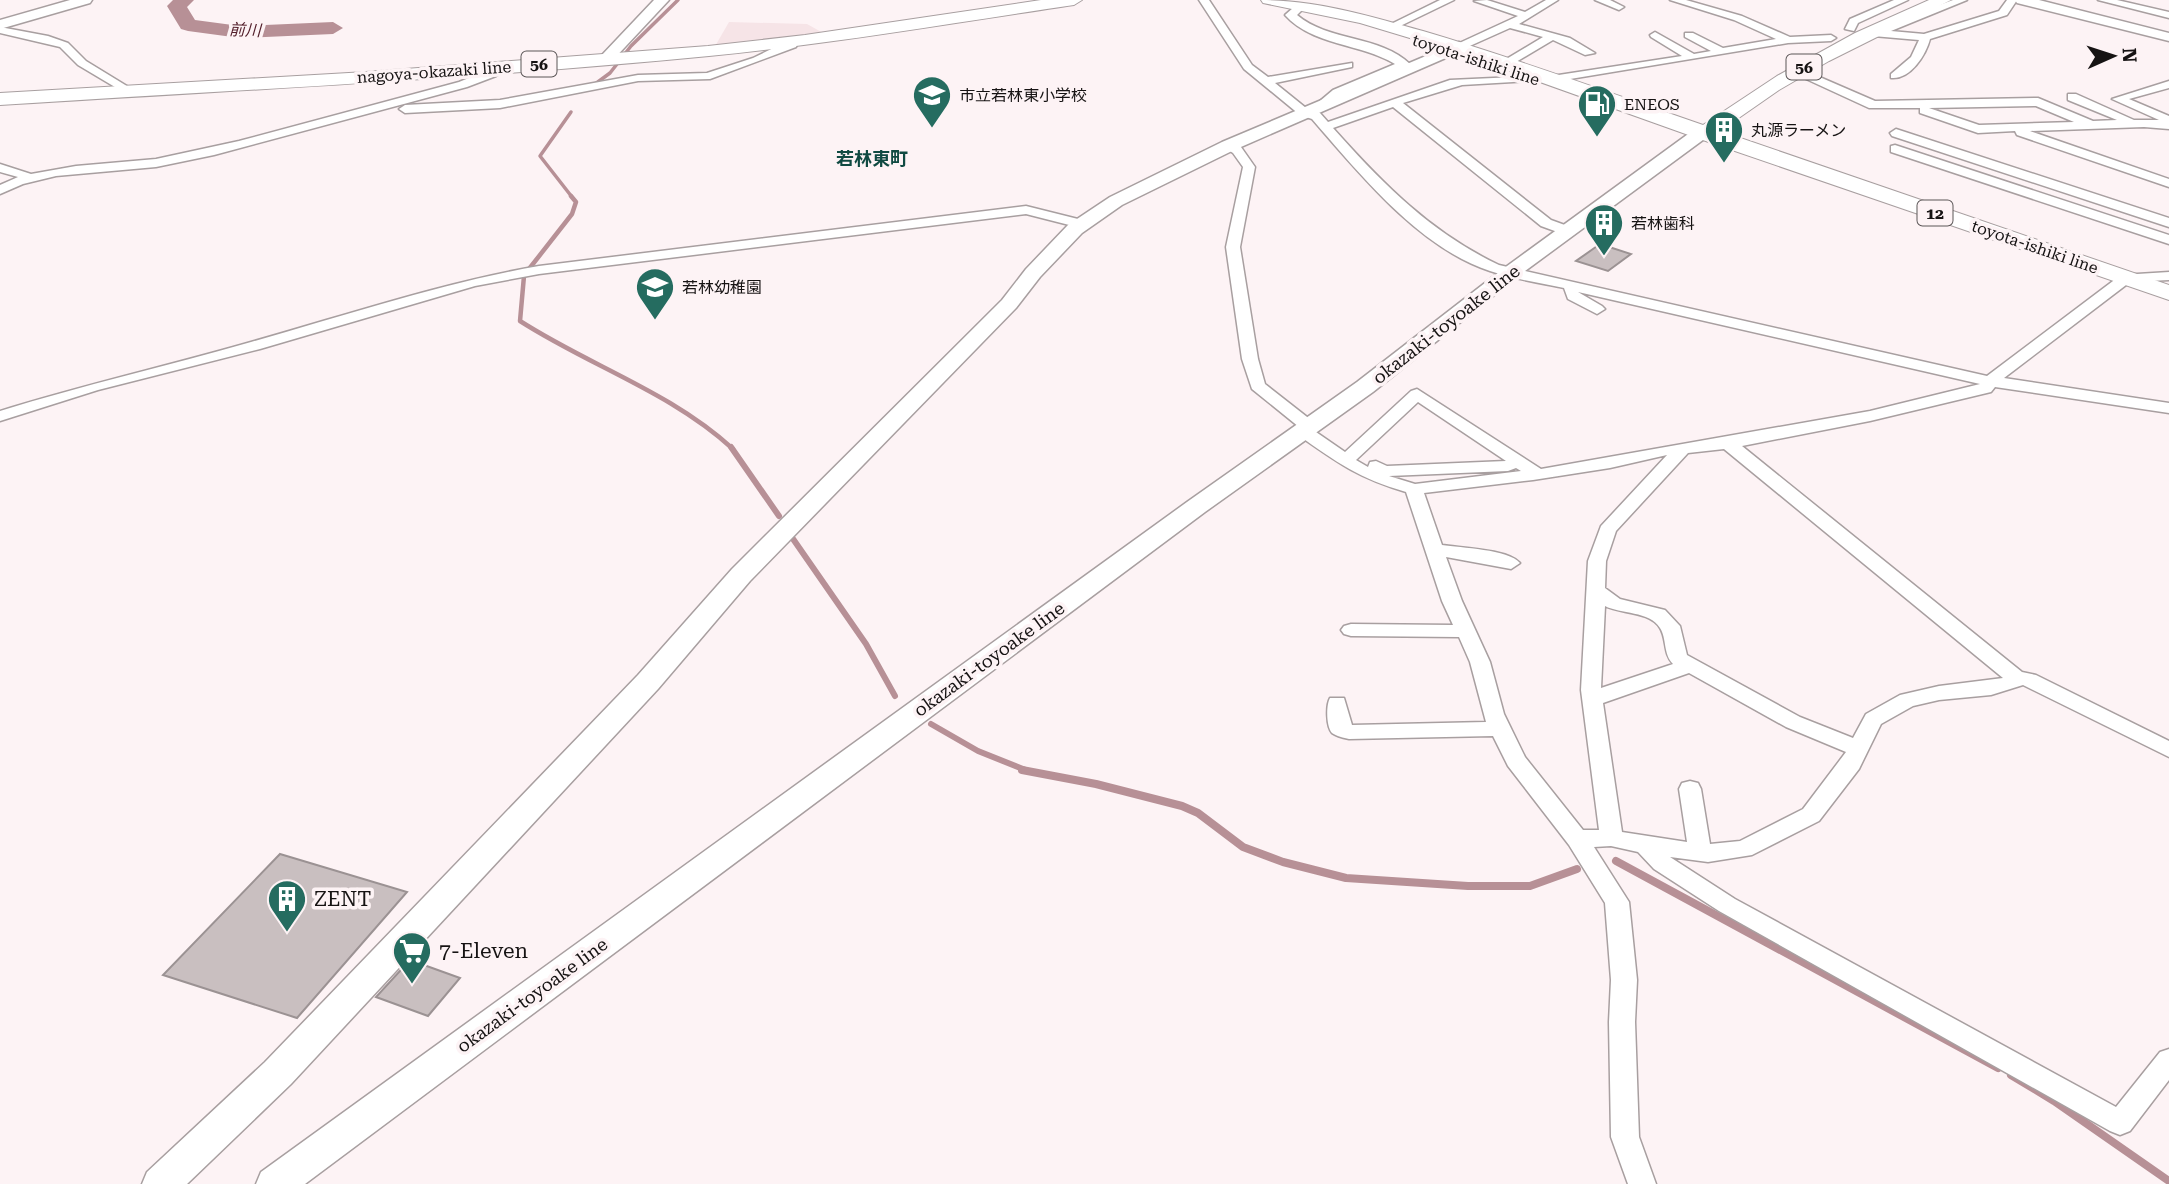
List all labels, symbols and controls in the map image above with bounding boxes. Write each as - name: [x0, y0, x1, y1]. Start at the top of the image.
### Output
- water label: 前川: [229, 20, 263, 40]
- north arrow: [2078, 21, 2148, 91]
- street label: toyota-ishiki line: [1410, 30, 1542, 90]
- text: N: [2118, 47, 2141, 63]
- road number: 56: [522, 52, 556, 76]
- road number: 56: [1786, 54, 1822, 80]
- street label: nagoya-okazaki line: [356, 57, 512, 87]
- school or university icon: 市立若林東小学校: [911, 74, 953, 129]
- fuel station icon: ENEOS: [1576, 83, 1618, 138]
- place label: 市立若林東小学校: [959, 86, 1087, 105]
- place label: ENEOS: [1624, 95, 1680, 114]
- building icon: 丸源ラーメン: [1703, 109, 1745, 164]
- place label: 丸源ラーメン: [1751, 121, 1846, 140]
- district label: 若林東町: [836, 148, 908, 169]
- road number: 12: [1918, 200, 1952, 226]
- building icon: 若林歯科: [1583, 202, 1625, 257]
- place label: 若林歯科: [1631, 214, 1695, 233]
- street label: toyota-ishiki line: [1969, 216, 2101, 278]
- street label: okazaki-toyoake line: [1368, 260, 1524, 388]
- school or university icon: 若林幼稚園: [634, 266, 676, 321]
- place label: 若林幼稚園: [682, 278, 762, 297]
- street label: okazaki-toyoake line: [910, 597, 1069, 721]
- building icon: ZENT: [266, 878, 308, 933]
- place label: ZENT: [314, 887, 371, 911]
- supermarket icon: 7-Eleven: [391, 930, 433, 985]
- street label: okazaki-toyoake line: [453, 933, 612, 1057]
- place label: 7-Eleven: [439, 939, 529, 963]

